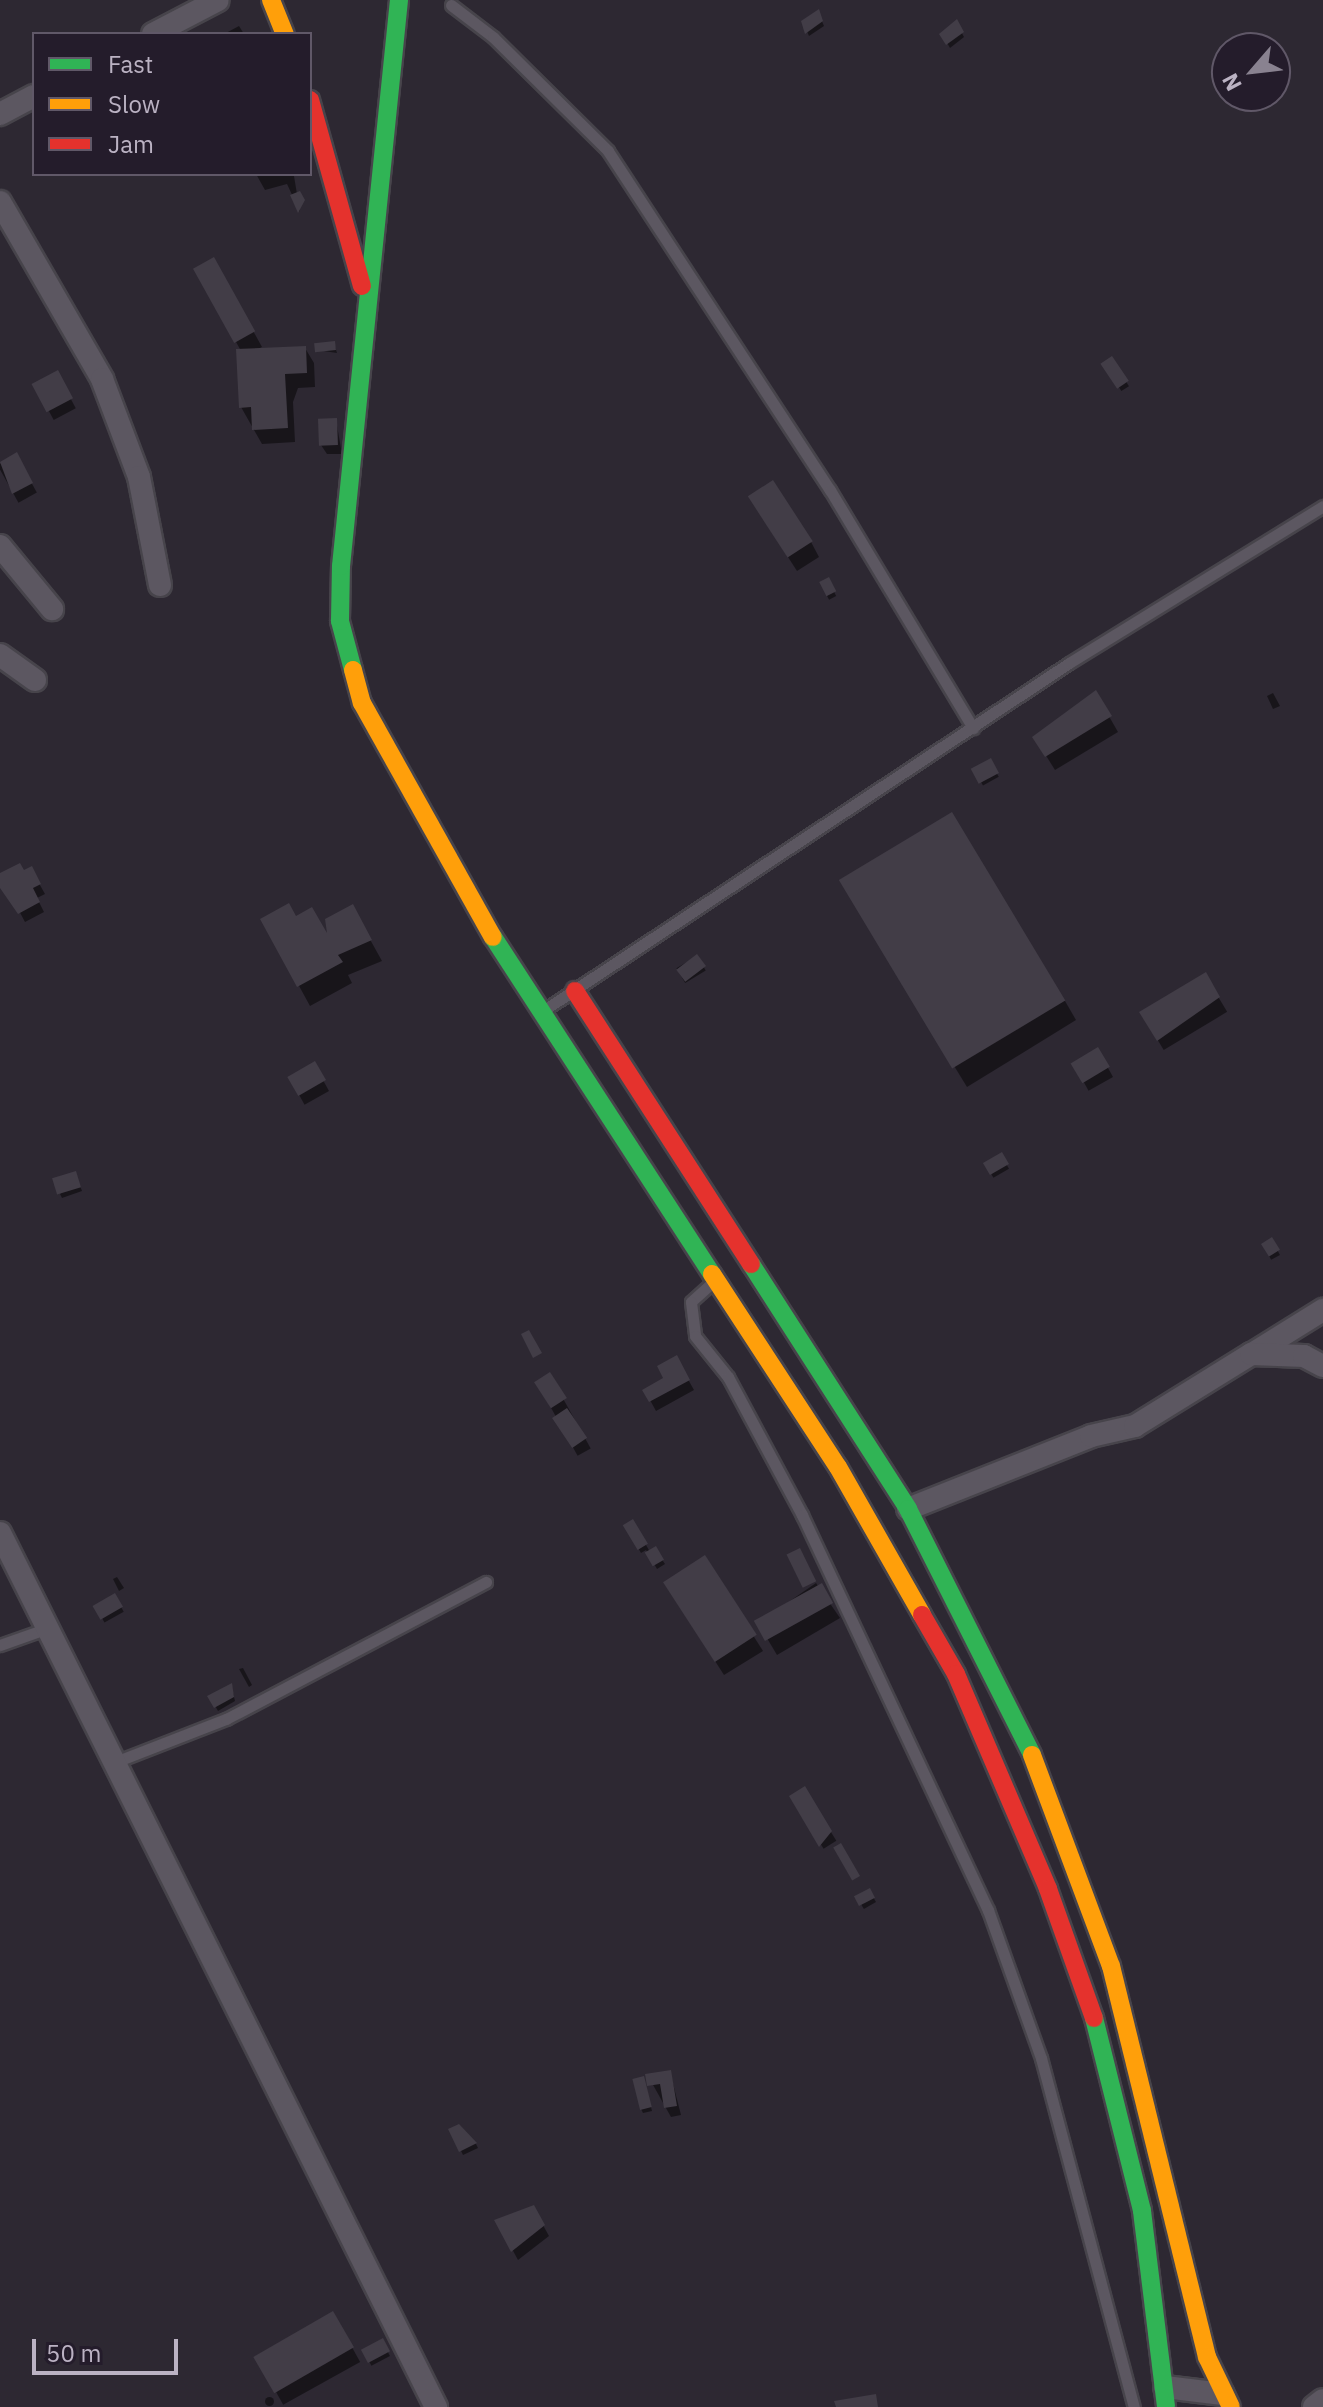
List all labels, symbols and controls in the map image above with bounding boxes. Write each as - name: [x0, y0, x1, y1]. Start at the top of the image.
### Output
- legend: [32, 32, 312, 176]
- north arrow: [1211, 32, 1291, 112]
- text: Fast: [108, 48, 153, 80]
- text: N: [1215, 69, 1248, 96]
- text: Slow: [108, 88, 160, 120]
- text: Jam: [108, 128, 154, 160]
- scale bar: [36, 2323, 182, 2373]
- text: 50 m: [46, 2337, 101, 2369]

